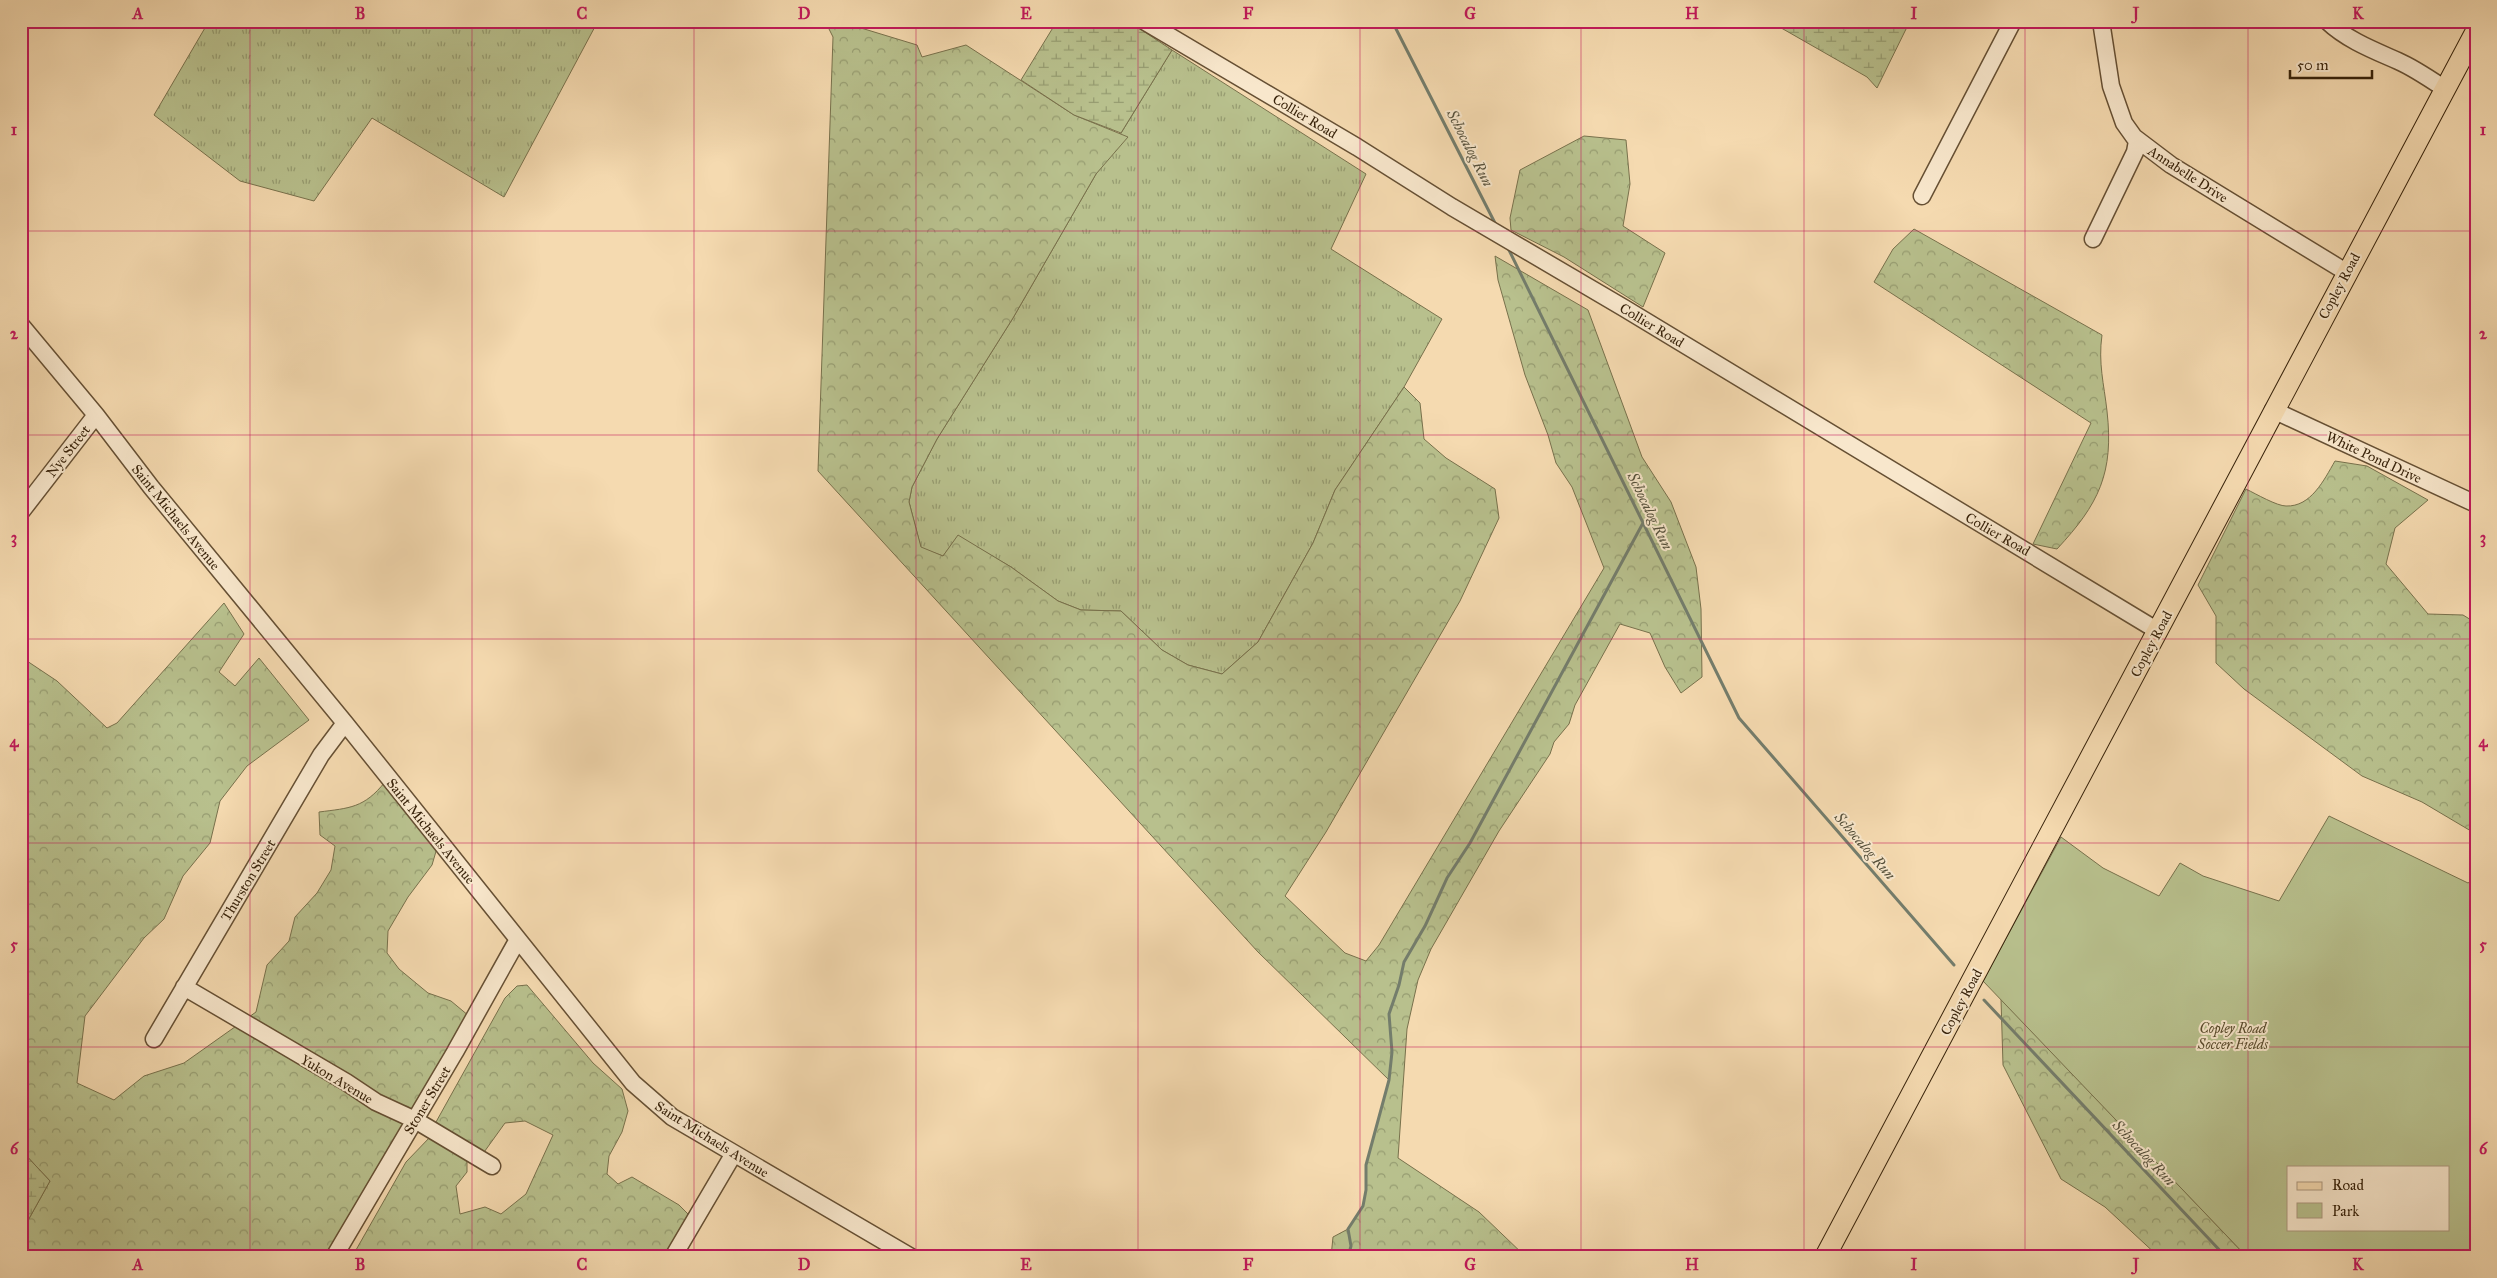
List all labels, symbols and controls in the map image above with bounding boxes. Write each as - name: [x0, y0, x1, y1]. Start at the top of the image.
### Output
- text: A: [132, 4, 144, 23]
- text: B: [355, 4, 365, 23]
- text: C: [577, 4, 588, 23]
- text: D: [798, 4, 811, 23]
- text: E: [1020, 4, 1032, 23]
- text: F: [1243, 4, 1254, 23]
- text: G: [1464, 4, 1476, 23]
- text: H: [1685, 4, 1699, 23]
- text: I: [1911, 4, 1918, 23]
- text: J: [2131, 4, 2140, 24]
- text: K: [2352, 4, 2364, 23]
- scale bar: [2290, 48, 2372, 80]
- text: 50 m: [2297, 56, 2329, 74]
- street label: Collier Road: [1270, 91, 1340, 142]
- water label: Schocalog Run: [1442, 106, 1497, 190]
- text: 1: [11, 120, 18, 139]
- text: 1: [2480, 120, 2487, 139]
- street label: Annabelle Drive: [2144, 142, 2231, 207]
- street label: Copley Road: [2315, 250, 2364, 322]
- street label: Collier Road: [1617, 300, 1687, 351]
- text: 2: [10, 324, 19, 343]
- text: 2: [2479, 324, 2488, 343]
- street label: Nye Street: [43, 422, 94, 481]
- street label: White Pond Drive: [2323, 428, 2424, 487]
- street label: Saint Michaels Avenue: [128, 461, 224, 574]
- water label: Schocalog Run: [1623, 468, 1677, 553]
- street label: Collier Road: [1962, 509, 2033, 560]
- text: 3: [11, 528, 17, 548]
- text: 3: [2480, 528, 2486, 548]
- street label: Copley Road: [2127, 608, 2176, 680]
- text: 4: [10, 732, 20, 752]
- text: 4: [2479, 732, 2489, 752]
- street label: Saint Michaels Avenue: [383, 775, 479, 888]
- water label: Schocalog Run: [1830, 808, 1899, 884]
- street label: Thurston Street: [217, 836, 280, 924]
- text: 5: [10, 935, 18, 954]
- text: 5: [2479, 935, 2487, 954]
- street label: Copley Road: [1937, 966, 1986, 1038]
- park label: Copley Road Soccer Fields: [2197, 1020, 2269, 1053]
- street label: Yukon Avenue: [297, 1051, 376, 1108]
- street label: Stoner Street: [400, 1063, 454, 1137]
- street label: Saint Michaels Avenue: [652, 1098, 772, 1181]
- water label: Schocalog Run: [2108, 1115, 2179, 1190]
- text: 6: [10, 1139, 19, 1158]
- text: 6: [2479, 1139, 2488, 1158]
- legend: [2287, 1166, 2450, 1230]
- text: Road: [2332, 1176, 2364, 1194]
- text: Park: [2332, 1202, 2359, 1220]
- text: A: [132, 1255, 144, 1274]
- text: B: [355, 1255, 365, 1274]
- text: C: [577, 1255, 588, 1274]
- text: D: [798, 1255, 811, 1274]
- text: E: [1020, 1255, 1032, 1274]
- text: F: [1243, 1255, 1254, 1274]
- text: G: [1464, 1255, 1476, 1274]
- text: H: [1685, 1255, 1699, 1274]
- text: I: [1911, 1255, 1918, 1274]
- text: J: [2131, 1255, 2140, 1275]
- text: K: [2352, 1255, 2364, 1274]

